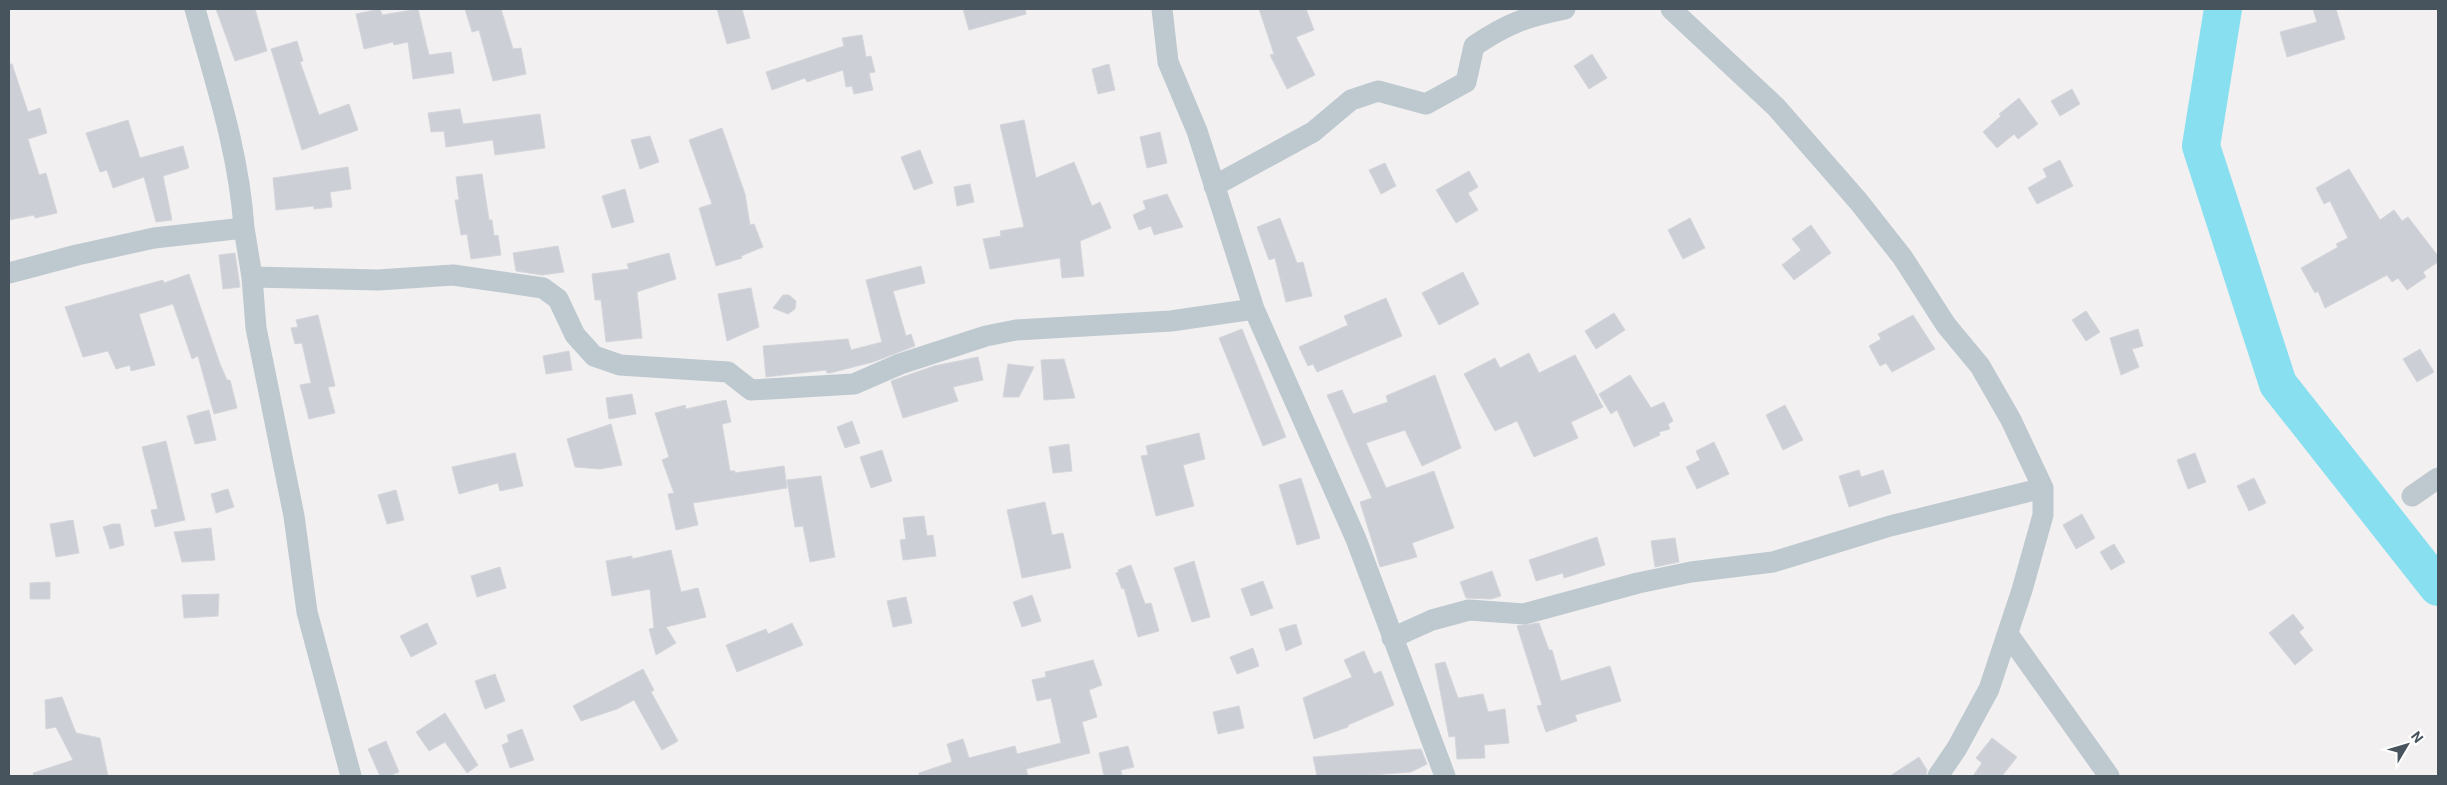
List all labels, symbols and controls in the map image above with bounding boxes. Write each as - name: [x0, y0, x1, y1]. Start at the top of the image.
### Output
- north arrow: [2382, 720, 2432, 770]
- text: N: [2408, 728, 2427, 746]

